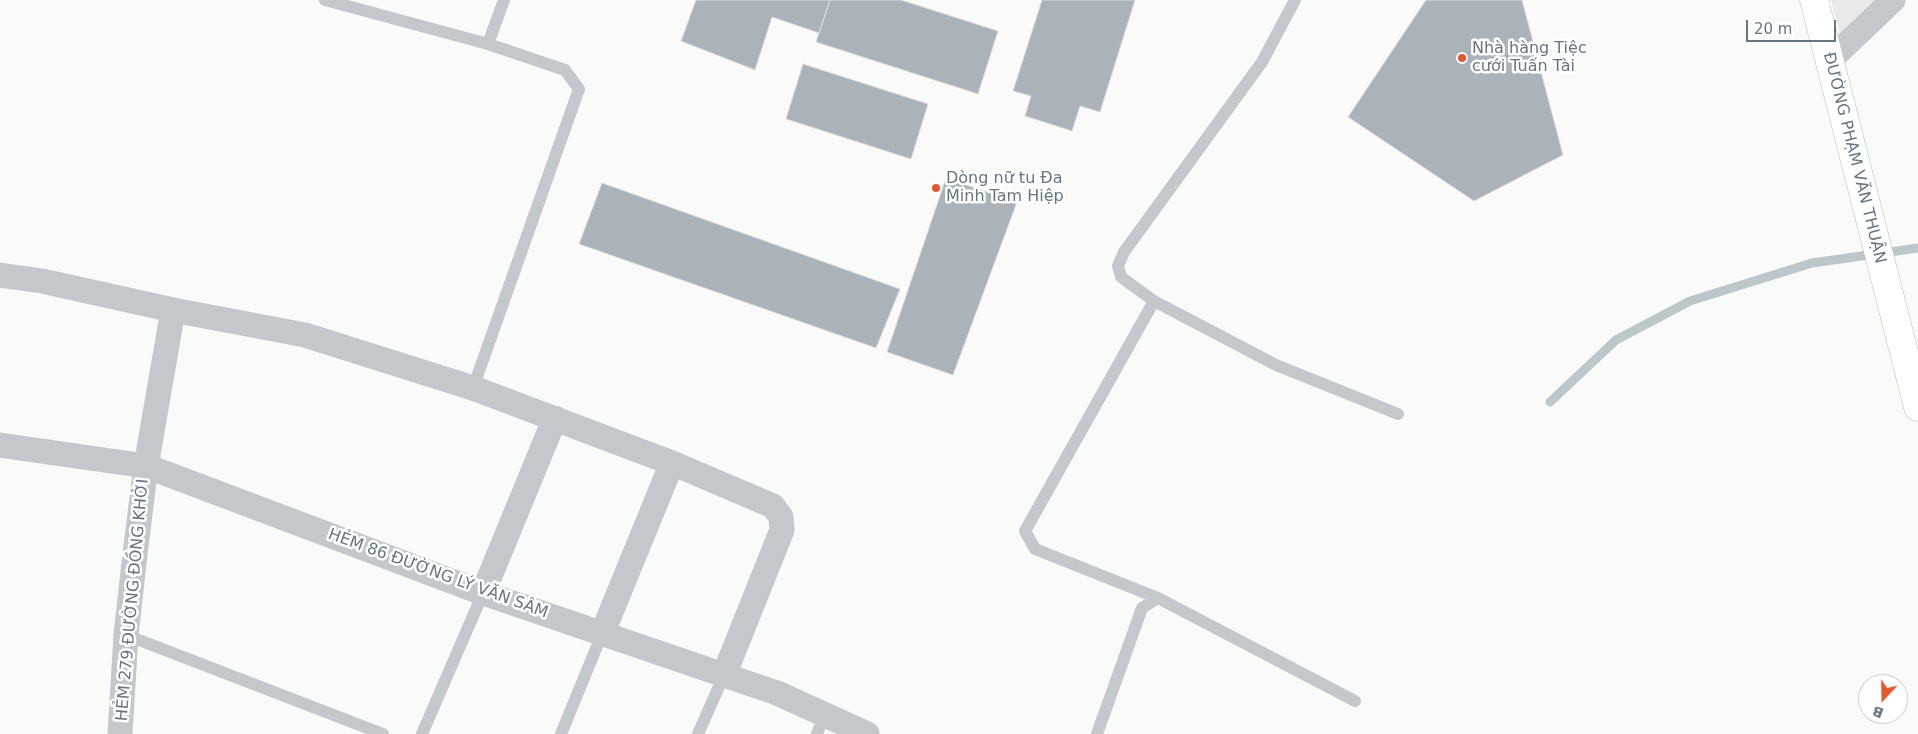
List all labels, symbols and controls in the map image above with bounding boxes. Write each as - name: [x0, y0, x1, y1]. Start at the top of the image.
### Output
- scale bar: [1748, 10, 1838, 42]
- text: 20 m: [1754, 20, 1792, 38]
- place label: Nhà hàng Tiệc cưới Tuấn Tài: [1472, 39, 1587, 77]
- street label: ĐƯỜNG PHẠM VĂN THUẬN: [1818, 50, 1890, 266]
- marker: Nhà hàng Tiệc cưới Tuấn Tài: [1456, 52, 1468, 64]
- place label: Dòng nữ tu Đa Minh Tam Hiệp: [946, 169, 1064, 207]
- marker: Dòng nữ tu Đa Minh Tam Hiệp: [930, 182, 942, 194]
- street label: HẺM 279 ĐƯỜNG ĐỒNG KHỞI: [113, 478, 153, 722]
- street label: HẺM 86 ĐƯỜNG LÝ VĂN SÂM: [325, 525, 551, 623]
- north arrow: [1858, 674, 1908, 724]
- text: B: [1870, 703, 1886, 721]

